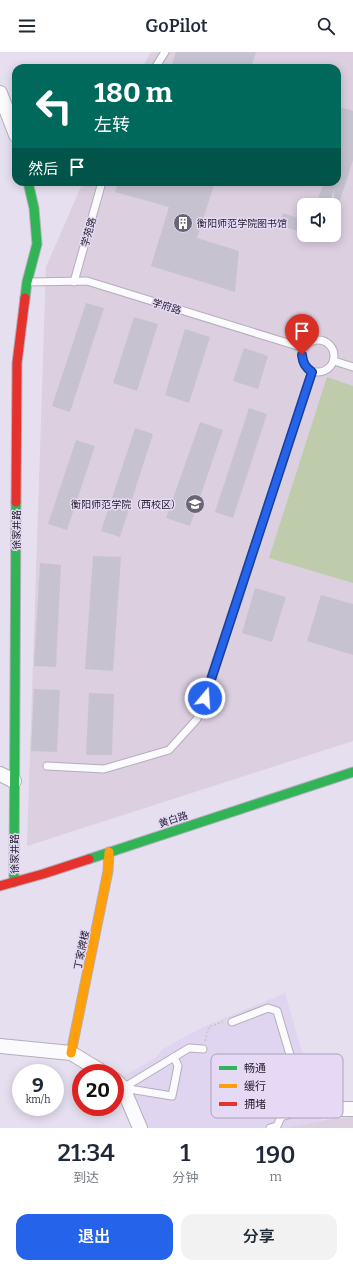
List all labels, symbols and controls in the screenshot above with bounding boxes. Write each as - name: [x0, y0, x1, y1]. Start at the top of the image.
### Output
- icon: menu: [16, 15, 38, 37]
- text: GoPilot: [145, 15, 208, 37]
- icon: search: [315, 15, 337, 37]
- text: 180 m: [94, 76, 172, 109]
- icon: left: [28, 80, 80, 132]
- text: 左转: [94, 114, 130, 136]
- icon: arrive: [66, 156, 88, 178]
- text: 然后: [28, 160, 58, 178]
- map controls: [297, 198, 341, 242]
- button: sound: [297, 198, 341, 242]
- building icon: 衡阳师范学院图书馆: [172, 212, 194, 234]
- street label: 学苑路: [79, 216, 99, 248]
- place label: 衡阳师范学院图书馆: [197, 218, 287, 230]
- street label: 学府路: [151, 297, 183, 317]
- pin: [285, 314, 319, 355]
- icon: arrive: [291, 320, 313, 342]
- school or university icon: 衡阳师范学院（西校区）: [184, 493, 206, 515]
- place label: 衡阳师范学院（西校区）: [71, 499, 181, 511]
- street label: 徐家井路: [11, 510, 23, 550]
- position arrow: [184, 677, 226, 719]
- street label: 黄白路: [157, 810, 189, 830]
- street label: 徐家井路: [9, 834, 21, 874]
- street label: 丁家牌楼: [72, 929, 92, 971]
- legend: [211, 1054, 343, 1118]
- text: 畅通: [244, 1062, 266, 1075]
- speed limit sign: 20: [72, 1064, 124, 1116]
- text: 9: [32, 1073, 44, 1097]
- text: 缓行: [244, 1080, 266, 1093]
- text: km/h: [26, 1094, 50, 1106]
- text: 拥堵: [244, 1098, 266, 1111]
- text: 21:34: [58, 1139, 115, 1167]
- text: 1: [180, 1139, 190, 1167]
- text: 190: [256, 1141, 295, 1169]
- text: m: [269, 1169, 282, 1184]
- text: 到达: [73, 1170, 99, 1185]
- text: 分钟: [172, 1170, 198, 1185]
- button: 退出: [16, 1214, 173, 1260]
- button: 分享: [181, 1214, 337, 1260]

